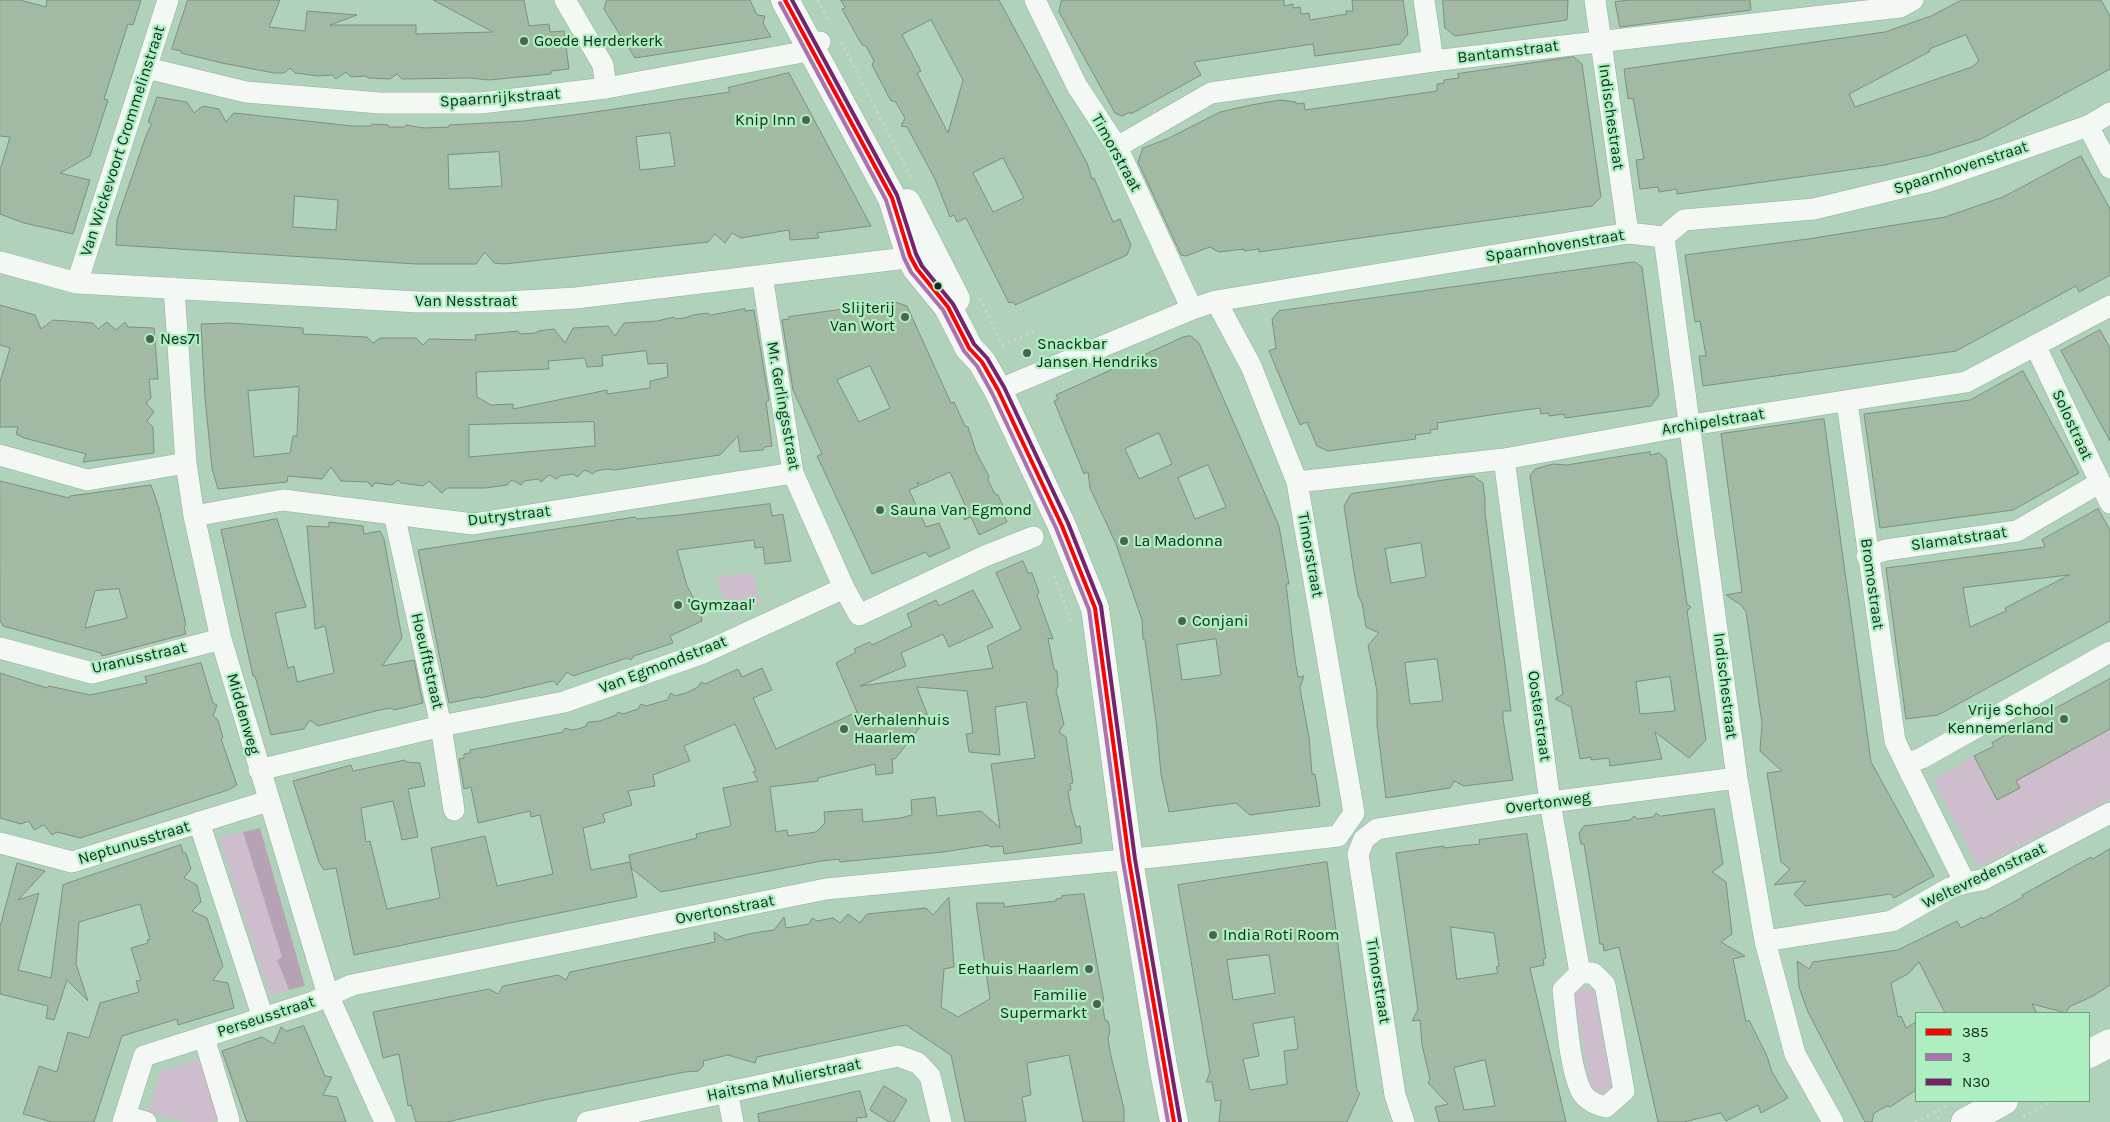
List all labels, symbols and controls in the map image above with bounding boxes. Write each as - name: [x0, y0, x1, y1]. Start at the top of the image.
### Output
- street label: Van Wickevoort Crommelinstraat: [77, 23, 169, 259]
- place label: Goede Herderkerk: [534, 31, 663, 51]
- marker: Goede Herderkerk: [518, 35, 530, 47]
- street label: Bantamstraat: [1456, 36, 1560, 68]
- street label: Indischestraat: [1594, 63, 1628, 171]
- street label: Spaarnrijkstraat: [439, 84, 561, 112]
- place label: Knip Inn: [735, 110, 796, 130]
- street label: Timorstraat: [1087, 111, 1145, 195]
- marker: Knip Inn: [800, 114, 812, 126]
- street label: Spaarnhovenstraat: [1891, 137, 2031, 199]
- street label: Spaarnhovenstraat: [1484, 226, 1626, 266]
- unlabelled marker: [933, 281, 943, 291]
- street label: Van Nesstraat: [415, 291, 517, 311]
- place label: Slijterij Van Wort: [830, 298, 895, 336]
- marker: Slijterij Van Wort: [899, 311, 911, 323]
- place label: Nes71: [160, 329, 200, 349]
- marker: Nes71: [144, 333, 156, 345]
- place label: Snackbar Jansen Hendriks: [1037, 334, 1158, 372]
- street label: Mr. Gerlingsstraat: [762, 340, 804, 472]
- marker: Snackbar Jansen Hendriks: [1021, 347, 1033, 359]
- street label: Solostraat: [2047, 387, 2097, 463]
- street label: Archipelstraat: [1660, 404, 1766, 440]
- place label: Sauna Van Egmond: [890, 500, 1032, 520]
- street label: Dutrystraat: [466, 501, 552, 531]
- marker: Sauna Van Egmond: [874, 504, 886, 516]
- street label: Timorstraat: [1293, 511, 1327, 599]
- street label: Slamatstraat: [1910, 523, 2008, 555]
- place label: La Madonna: [1134, 531, 1223, 551]
- marker: La Madonna: [1118, 535, 1130, 547]
- street label: Bromostraat: [1856, 537, 1888, 631]
- place label: 'Gymzaal': [688, 595, 755, 615]
- marker: 'Gymzaal': [672, 599, 684, 611]
- street label: Hoeufftstraat: [407, 611, 447, 711]
- place label: Conjani: [1192, 611, 1248, 631]
- marker: Conjani: [1176, 615, 1188, 627]
- street label: Van Egmondstraat: [596, 632, 730, 698]
- street label: Indischestraat: [1709, 632, 1741, 740]
- street label: Uranusstraat: [90, 638, 188, 678]
- street label: Oosterstraat: [1523, 669, 1555, 763]
- street label: Middenweg: [222, 671, 264, 757]
- place label: Vrije School Kennemerland: [1947, 700, 2054, 738]
- place label: Verhalenhuis Haarlem: [854, 710, 950, 748]
- marker: Vrije School Kennemerland: [2058, 713, 2070, 725]
- marker: Verhalenhuis Haarlem: [838, 723, 850, 735]
- street label: Overtonweg: [1504, 788, 1592, 818]
- street label: Neptunusstraat: [76, 817, 192, 869]
- street label: Weltevredenstraat: [1919, 839, 2049, 913]
- street label: Overtonstraat: [674, 891, 776, 929]
- place label: India Roti Room: [1223, 925, 1339, 945]
- marker: India Roti Room: [1207, 929, 1219, 941]
- street label: Timorstraat: [1362, 937, 1394, 1025]
- place label: Eethuis Haarlem: [958, 959, 1079, 979]
- marker: Eethuis Haarlem: [1083, 963, 1095, 975]
- place label: Familie Supermarkt: [1000, 985, 1087, 1023]
- street label: Perseusstraat: [215, 992, 317, 1042]
- marker: Familie Supermarkt: [1091, 998, 1103, 1010]
- legend: [1915, 1012, 2090, 1102]
- text: 385: [1962, 1023, 1989, 1041]
- text: 3: [1962, 1048, 1971, 1066]
- street label: Haitsma Mulierstraat: [705, 1054, 863, 1106]
- text: N30: [1962, 1073, 1990, 1091]

